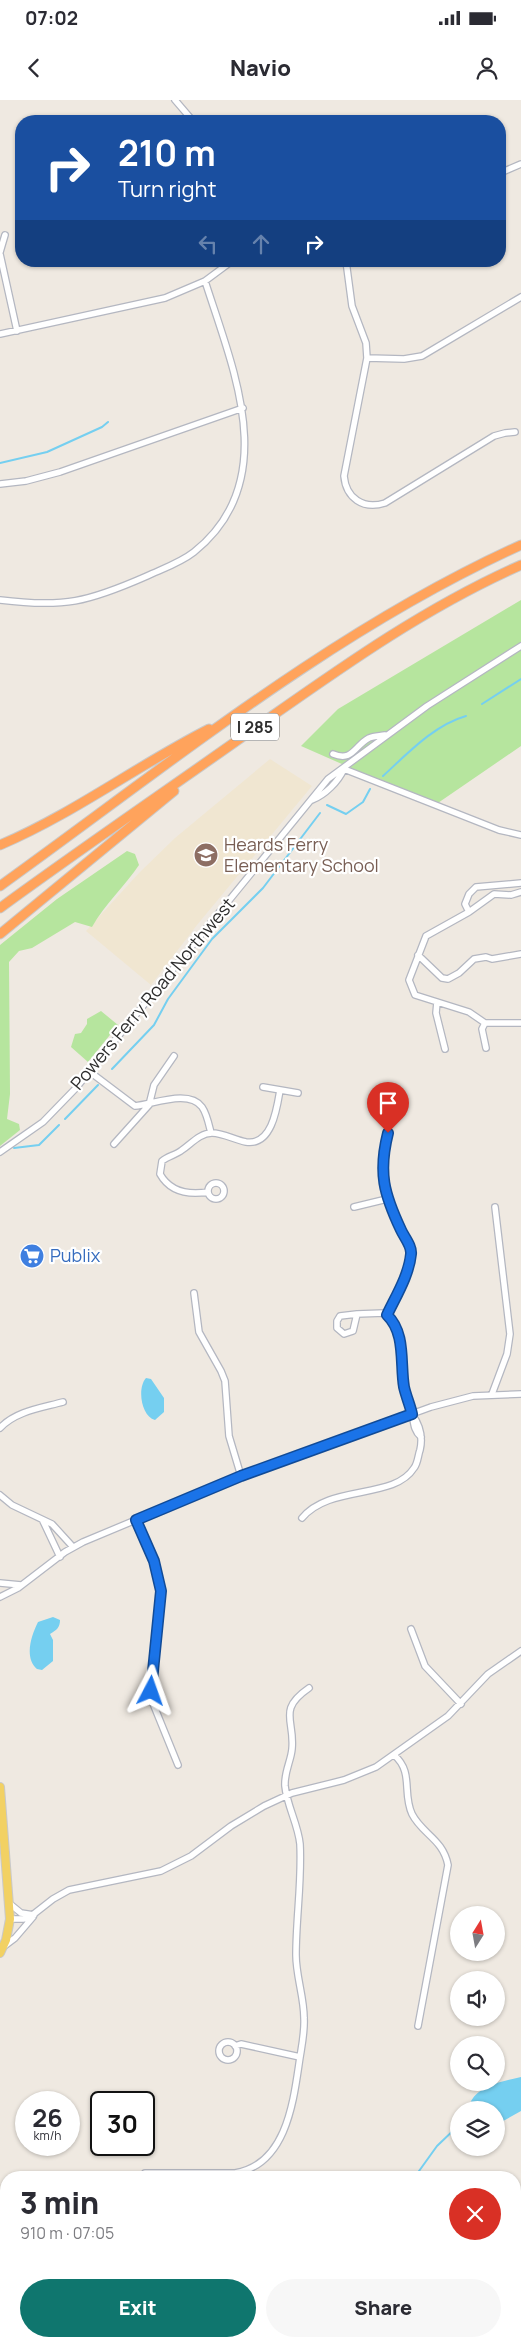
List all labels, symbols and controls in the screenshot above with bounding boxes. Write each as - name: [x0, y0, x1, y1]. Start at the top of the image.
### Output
- text: 07:02: [25, 5, 78, 31]
- text: Navio: [230, 53, 291, 83]
- icon: back: [20, 54, 48, 82]
- icon: person: [473, 54, 501, 82]
- text: 210 m: [118, 129, 216, 177]
- icon: right: [35, 135, 100, 200]
- text: Turn right: [118, 174, 216, 204]
- icon: left: [194, 230, 222, 258]
- icon: ahead: [247, 230, 275, 258]
- icon: right: [300, 230, 328, 258]
- road number: I 285: [231, 714, 279, 740]
- place label: Heards Ferry Elementary School: [224, 832, 379, 877]
- school or university icon: Heards Ferry Elementary School: [193, 842, 219, 868]
- street label: Powers Ferry Road Northwest: [65, 892, 240, 1094]
- pin: [367, 1082, 409, 1133]
- icon: arrive: [374, 1089, 402, 1117]
- supermarket icon: Publix: [19, 1243, 45, 1269]
- place label: Publix: [50, 1243, 101, 1267]
- position arrow: [124, 1664, 176, 1716]
- north arrow: [450, 1906, 505, 1961]
- map controls: [450, 1906, 505, 2156]
- button: sound: [450, 1971, 505, 2026]
- button: search: [450, 2036, 505, 2091]
- speed limit sign: 30: [90, 2091, 155, 2156]
- text: 26: [32, 2100, 63, 2135]
- button: layers: [450, 2101, 505, 2156]
- text: km/h: [34, 2127, 61, 2144]
- text: 3 min: [20, 2182, 99, 2223]
- button: close: [449, 2188, 501, 2240]
- text: 910 m · 07:05: [20, 2222, 114, 2244]
- button: Exit: [20, 2279, 256, 2337]
- button: Share: [266, 2279, 501, 2337]

